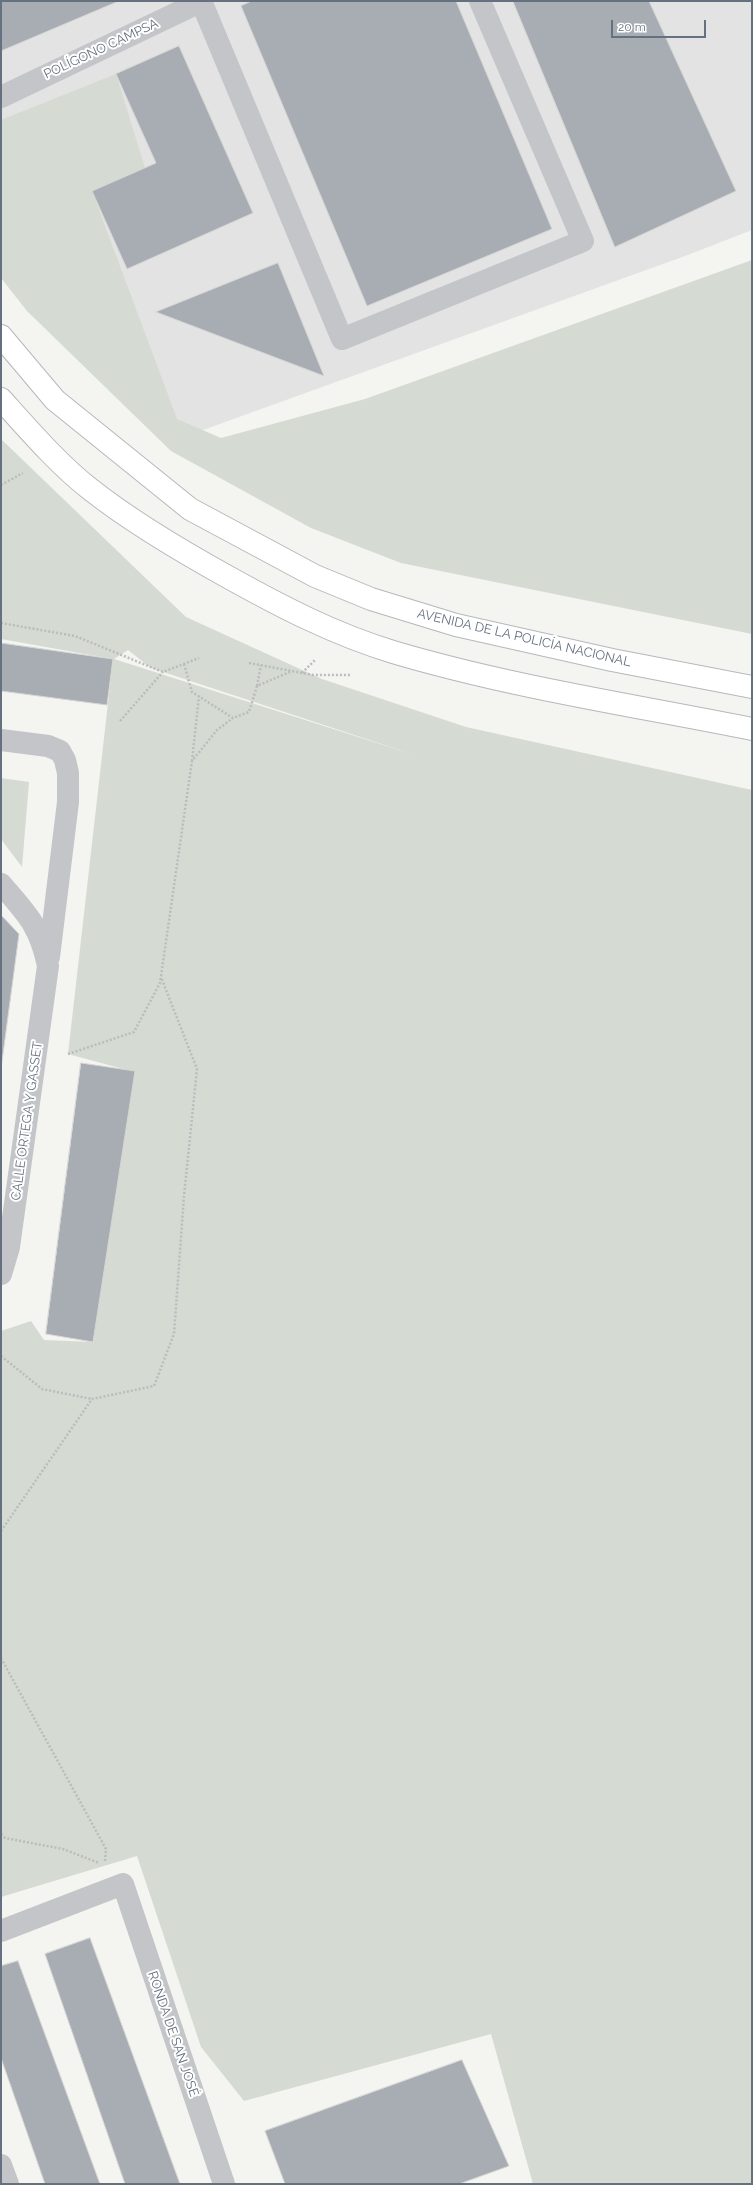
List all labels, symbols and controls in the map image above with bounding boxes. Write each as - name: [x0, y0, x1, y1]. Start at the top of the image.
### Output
- scale bar: [613, 12, 708, 38]
- street label: POLÍGONO CAMPSA: [41, 16, 161, 82]
- text: 20 m: [618, 20, 646, 34]
- street label: AVENIDA DE LA POLICÍA NACIONAL: [416, 606, 632, 670]
- street label: CALLE ORTEGA Y GASSET: [8, 1040, 46, 1202]
- street label: RONDA DE SAN JOSÉ: [144, 1969, 202, 2099]

